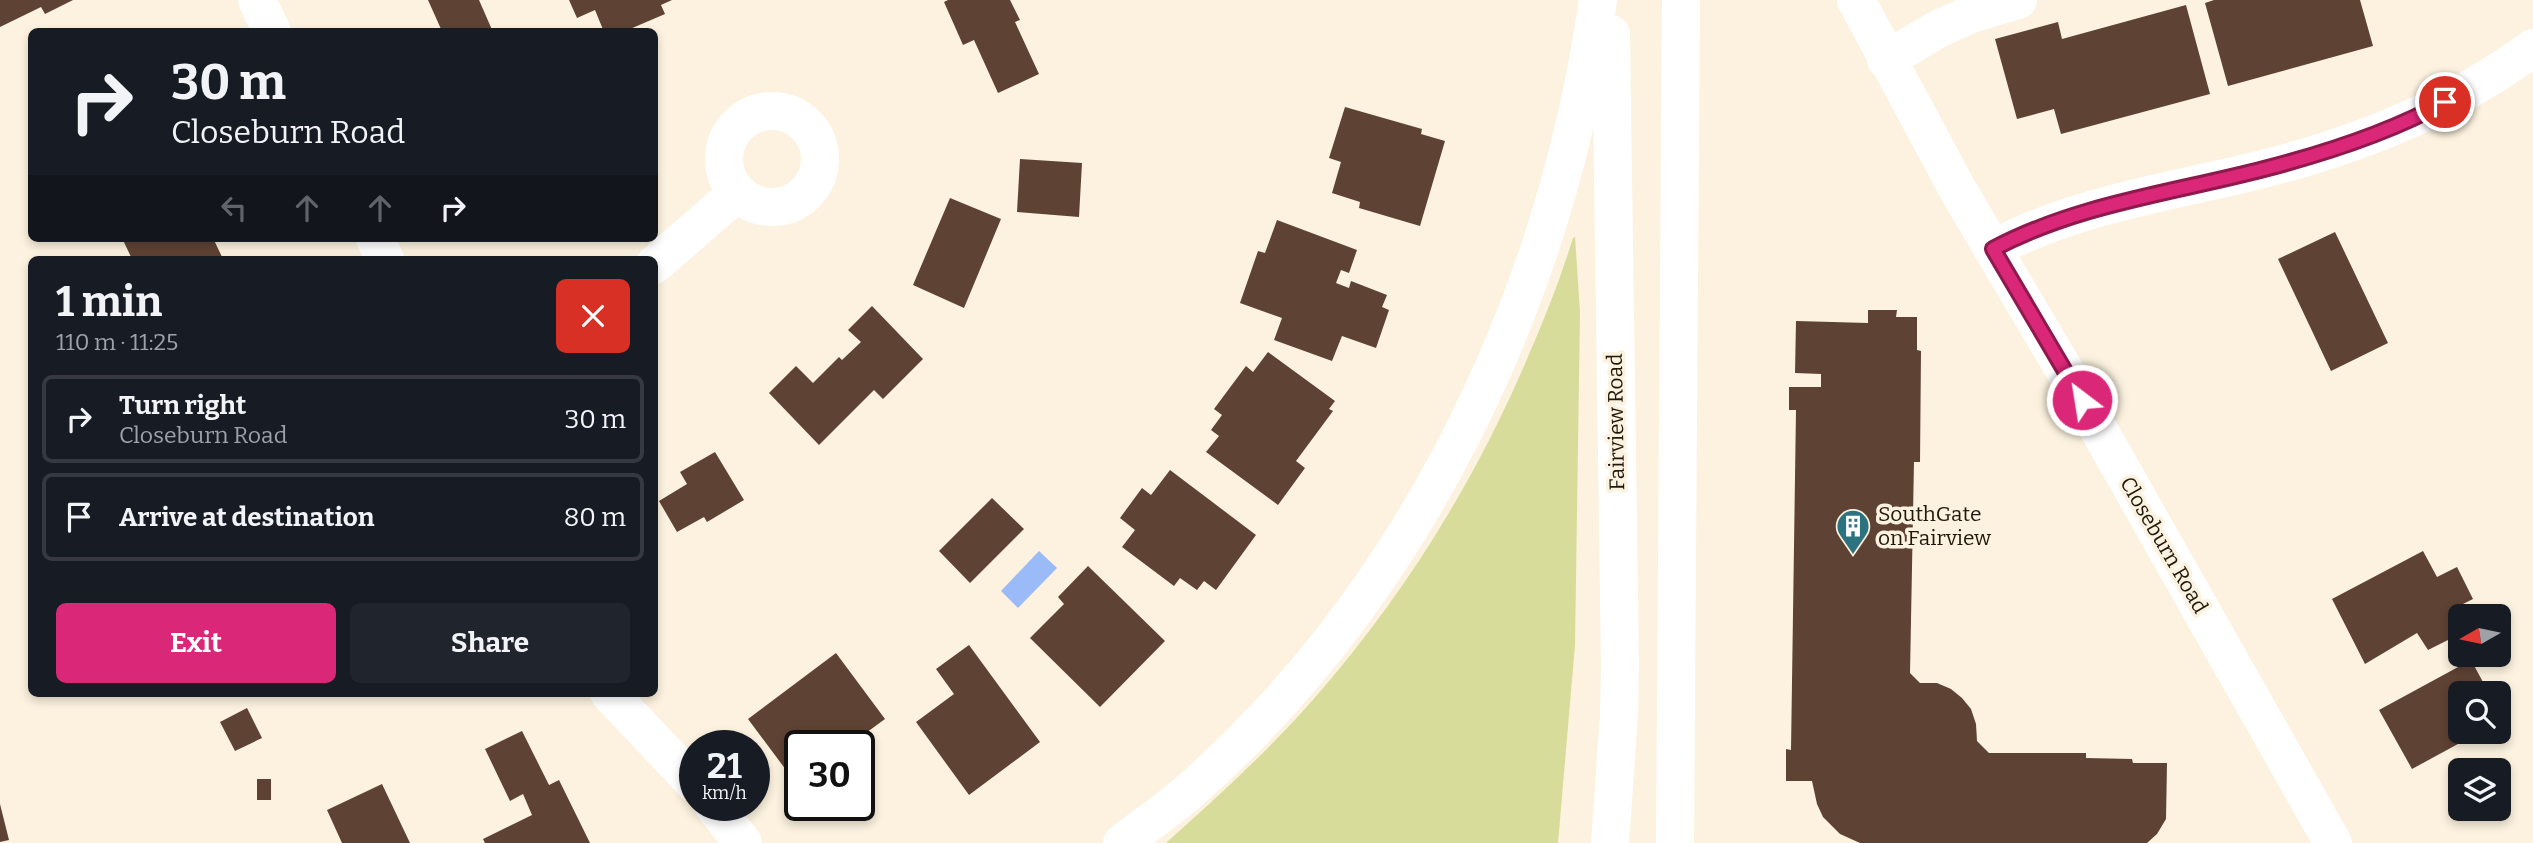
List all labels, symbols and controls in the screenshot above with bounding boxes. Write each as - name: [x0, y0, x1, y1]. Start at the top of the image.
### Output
- text: 30 m: [171, 53, 286, 112]
- icon: right: [56, 56, 147, 147]
- pin: [2415, 72, 2475, 132]
- icon: arrive: [2426, 83, 2464, 121]
- text: Closeburn Road: [171, 113, 405, 151]
- icon: left: [215, 189, 253, 227]
- icon: ahead: [288, 189, 326, 227]
- icon: ahead: [361, 189, 399, 227]
- icon: right: [434, 189, 472, 227]
- text: 1 min: [56, 277, 162, 327]
- button: close: [556, 279, 630, 353]
- text: 110 m · 11:25: [56, 328, 178, 356]
- street label: Fairview Road: [1602, 353, 1630, 491]
- position arrow: [2045, 363, 2119, 437]
- text: Turn right: [119, 390, 246, 421]
- icon: right: [60, 400, 98, 438]
- text: 30 m: [565, 404, 626, 435]
- text: Closeburn Road: [119, 421, 287, 449]
- street label: Closeburn Road: [2114, 472, 2214, 618]
- icon: arrive: [60, 498, 98, 536]
- place label: SouthGate on Fairview: [1878, 501, 1991, 551]
- text: Arrive at destination: [119, 502, 374, 533]
- text: 80 m: [564, 502, 626, 533]
- building icon: SouthGate on Fairview: [1834, 507, 1872, 556]
- button: Exit: [56, 603, 336, 683]
- button: Share: [350, 603, 630, 683]
- north arrow: [2448, 604, 2511, 667]
- map controls: [2448, 604, 2511, 821]
- button: search: [2448, 681, 2511, 744]
- speed limit sign: 30: [784, 730, 875, 821]
- text: 21: [707, 745, 742, 787]
- button: layers: [2448, 758, 2511, 821]
- text: km/h: [702, 782, 747, 804]

